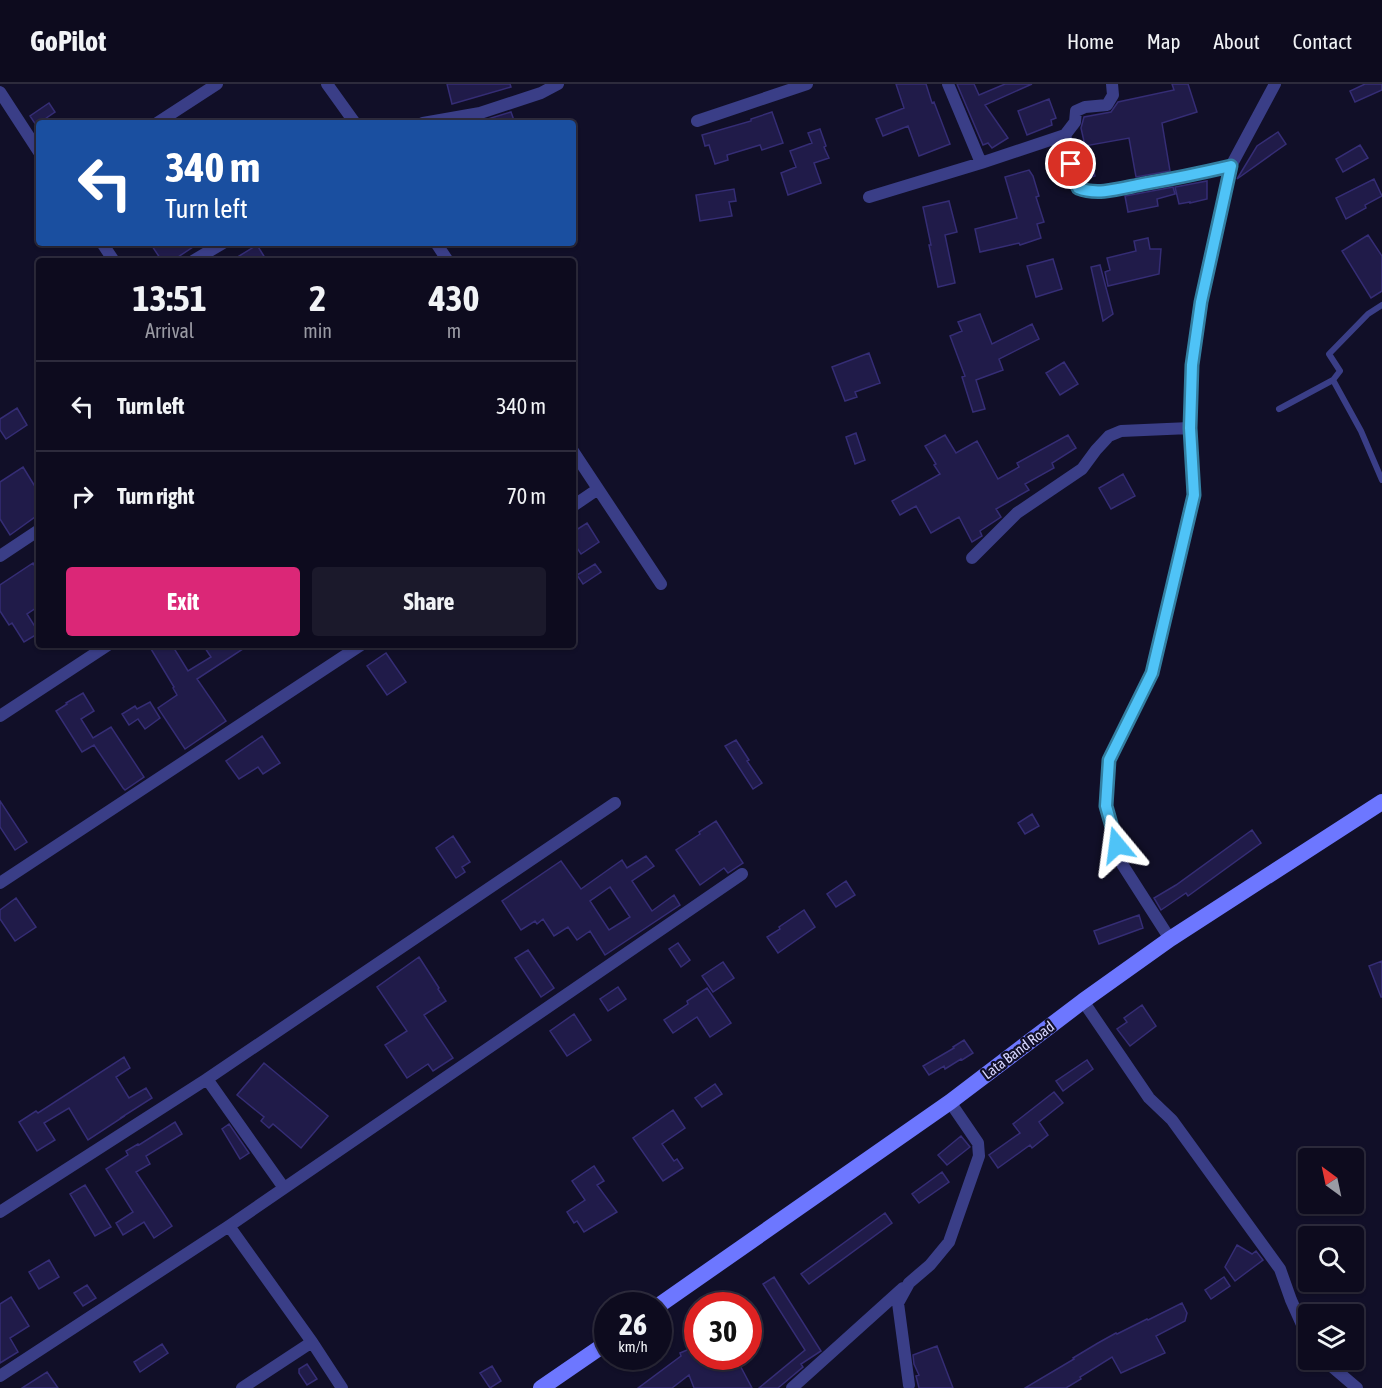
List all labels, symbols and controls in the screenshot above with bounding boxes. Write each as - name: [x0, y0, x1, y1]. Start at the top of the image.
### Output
- text: GoPilot: [30, 25, 106, 57]
- text: Home: [1067, 29, 1114, 53]
- text: Map: [1147, 29, 1181, 53]
- text: About: [1214, 29, 1260, 53]
- text: Contact: [1293, 29, 1352, 53]
- pin: [1045, 138, 1096, 189]
- text: 340 m: [165, 143, 260, 191]
- icon: left: [66, 144, 144, 222]
- icon: arrive: [1054, 147, 1087, 180]
- text: Turn left: [165, 193, 248, 224]
- text: 13:51: [133, 277, 207, 319]
- text: 2: [309, 277, 326, 319]
- text: 430: [429, 277, 479, 319]
- text: Arrival: [145, 319, 194, 342]
- text: min: [303, 319, 332, 342]
- text: m: [447, 319, 461, 342]
- icon: left: [66, 390, 99, 423]
- text: Turn left: [117, 393, 184, 419]
- text: 340 m: [496, 393, 546, 419]
- icon: right: [66, 480, 99, 513]
- text: Turn right: [117, 483, 194, 509]
- text: 70 m: [506, 483, 546, 509]
- button: Exit: [66, 567, 300, 636]
- button: Share: [312, 567, 546, 636]
- position arrow: [1085, 813, 1149, 877]
- street label: Lata Band Road: [979, 1018, 1057, 1082]
- north arrow: [1298, 1148, 1364, 1214]
- map controls: [1298, 1148, 1364, 1370]
- button: search: [1298, 1226, 1364, 1292]
- speed limit sign: 30: [684, 1292, 762, 1370]
- button: layers: [1298, 1304, 1364, 1370]
- text: 26: [619, 1307, 647, 1341]
- text: km/h: [618, 1338, 648, 1355]

